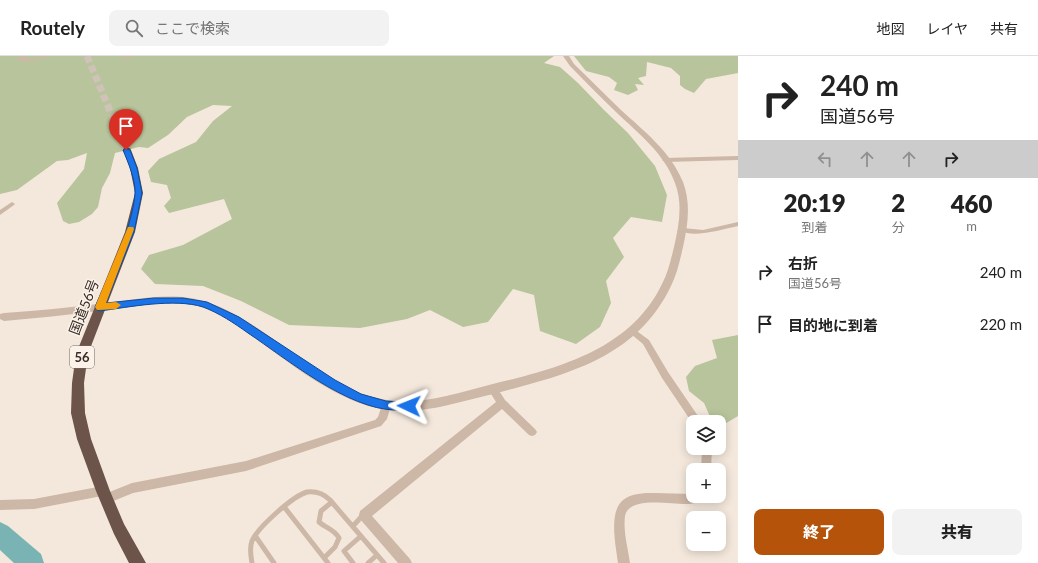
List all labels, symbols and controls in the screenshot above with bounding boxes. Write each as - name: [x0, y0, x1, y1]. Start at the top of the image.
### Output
- search box: [109, 10, 389, 46]
- text: Routely: [20, 16, 85, 39]
- icon: search: [123, 17, 145, 39]
- text: ここで検索: [155, 19, 230, 37]
- text: 地図: [876, 20, 904, 37]
- text: レイヤ: [926, 20, 968, 37]
- text: 共有: [990, 20, 1018, 37]
- text: 240 m: [820, 68, 899, 102]
- icon: right: [754, 72, 806, 124]
- text: 国道56号: [820, 105, 895, 127]
- pin: [109, 109, 143, 150]
- icon: arrive: [115, 115, 137, 137]
- icon: left: [814, 148, 836, 170]
- icon: ahead: [856, 148, 878, 170]
- icon: ahead: [898, 148, 920, 170]
- icon: right: [940, 148, 962, 170]
- text: 20:19: [784, 188, 846, 217]
- text: 2: [891, 188, 905, 217]
- text: 460: [951, 189, 992, 218]
- text: m: [966, 218, 977, 234]
- text: 到着: [802, 219, 828, 235]
- text: 分: [892, 219, 905, 235]
- text: 右折: [788, 254, 818, 272]
- icon: right: [754, 261, 776, 283]
- text: 240 m: [980, 263, 1022, 281]
- text: 国道56号: [788, 275, 842, 291]
- street label: 国道56号: [65, 277, 102, 337]
- icon: arrive: [754, 313, 776, 335]
- text: 220 m: [980, 315, 1022, 333]
- text: 目的地に到着: [788, 316, 878, 334]
- road number: 56: [70, 346, 94, 368]
- position arrow: [388, 385, 430, 427]
- map controls: [686, 415, 726, 551]
- button: layers: [686, 415, 726, 455]
- button: +: [686, 463, 726, 503]
- button: 終了: [754, 509, 884, 555]
- button: 共有: [892, 509, 1022, 555]
- button: −: [686, 511, 726, 551]

